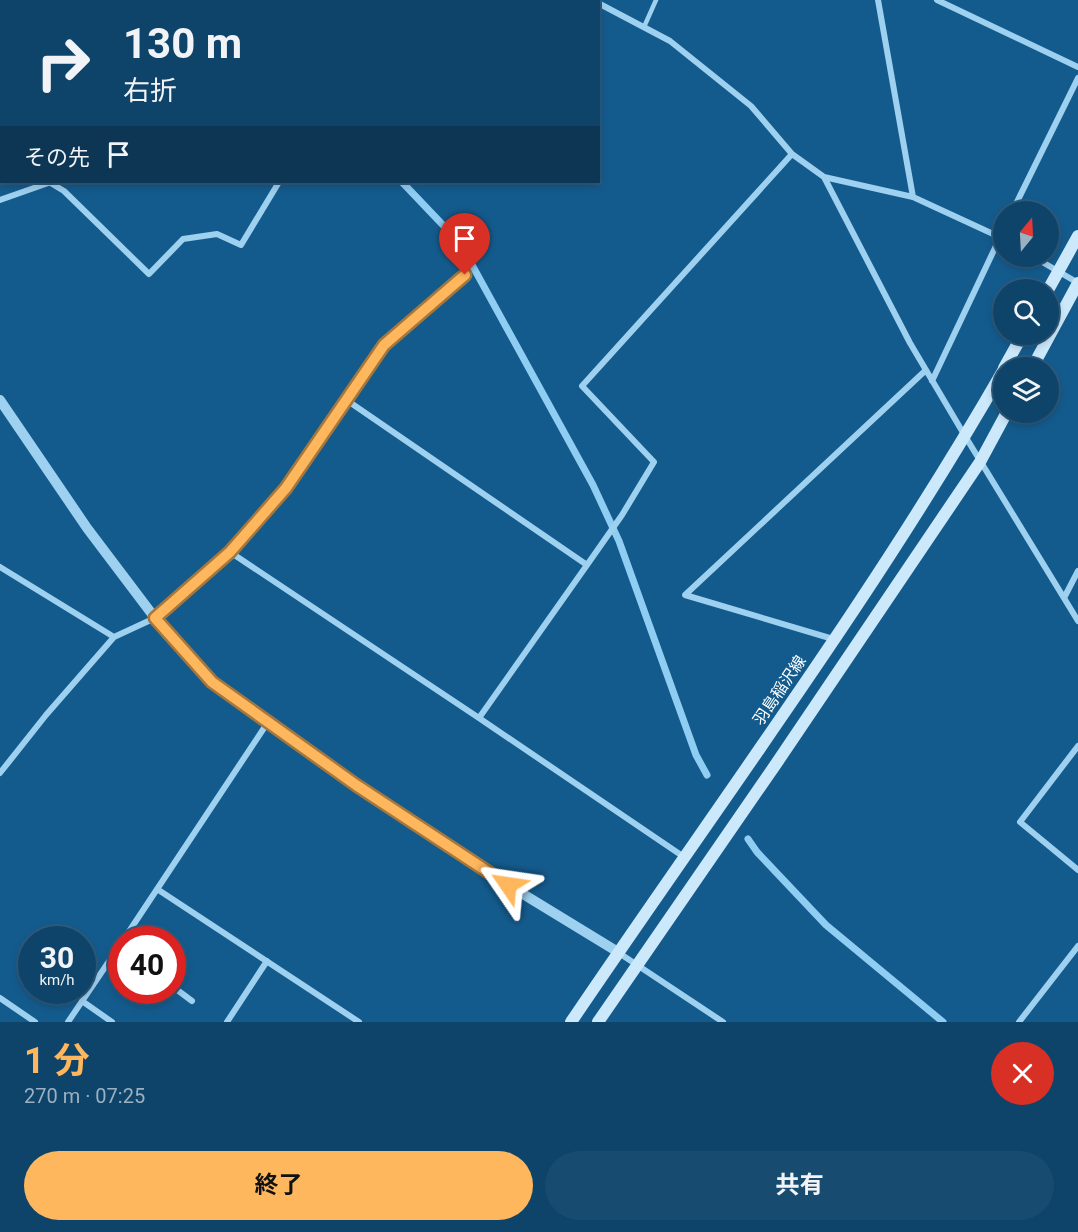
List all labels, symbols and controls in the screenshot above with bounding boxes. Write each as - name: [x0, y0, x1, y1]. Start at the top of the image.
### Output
- text: 130 m: [123, 19, 242, 68]
- icon: right: [24, 24, 102, 102]
- text: 右折: [123, 75, 177, 107]
- icon: arrive: [102, 138, 135, 171]
- text: その先: [24, 145, 90, 170]
- north arrow: [993, 201, 1059, 267]
- map controls: [993, 201, 1059, 423]
- pin: [439, 213, 490, 275]
- icon: arrive: [448, 222, 481, 255]
- button: search: [993, 279, 1059, 345]
- button: layers: [993, 357, 1059, 423]
- street label: 羽島稲沢線: [749, 652, 810, 729]
- position arrow: [476, 853, 540, 917]
- speed limit sign: 40: [108, 926, 186, 1004]
- text: 30: [40, 940, 74, 975]
- text: km/h: [39, 971, 75, 989]
- text: 1 分: [24, 1040, 90, 1082]
- button: close: [991, 1042, 1054, 1105]
- text: 270 m · 07:25: [24, 1084, 145, 1108]
- button: 終了: [24, 1151, 533, 1220]
- button: 共有: [545, 1151, 1054, 1220]

